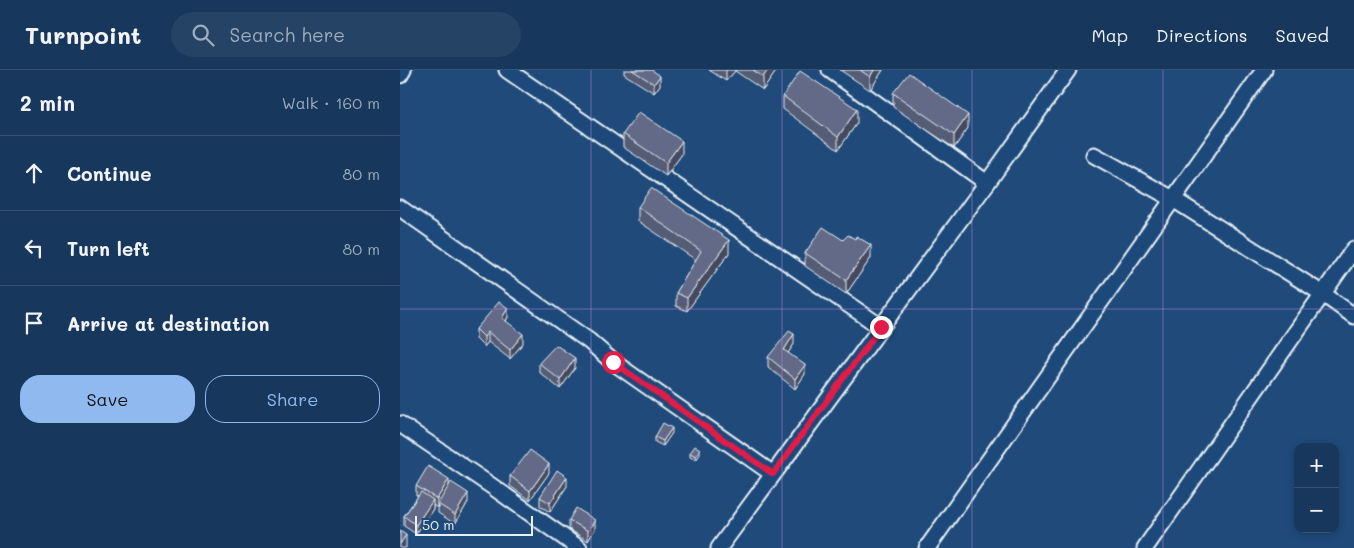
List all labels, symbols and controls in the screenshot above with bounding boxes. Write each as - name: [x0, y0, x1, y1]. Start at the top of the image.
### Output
- search box: [171, 12, 521, 57]
- text: Turnpoint: [25, 19, 141, 50]
- icon: search: [189, 21, 217, 49]
- text: Search here: [229, 22, 345, 47]
- text: Map: [1091, 23, 1128, 47]
- text: Directions: [1156, 23, 1248, 47]
- text: Saved: [1276, 23, 1329, 47]
- text: 2 min: [20, 89, 75, 116]
- text: Walk · 160 m: [282, 92, 380, 113]
- icon: ahead: [20, 159, 48, 187]
- text: Continue: [67, 161, 152, 186]
- text: 80 m: [343, 163, 380, 184]
- icon: left: [20, 234, 48, 262]
- text: Turn left: [67, 236, 150, 261]
- text: 80 m: [343, 238, 380, 259]
- icon: arrive: [20, 309, 48, 337]
- text: Arrive at destination: [67, 311, 270, 336]
- route end: [870, 316, 893, 339]
- route start: [602, 351, 625, 374]
- button: Save: [20, 375, 195, 423]
- button: Share: [205, 375, 380, 423]
- map controls: [1294, 443, 1339, 533]
- button: +: [1294, 443, 1339, 488]
- button: −: [1294, 488, 1339, 533]
- scale bar: [415, 513, 532, 536]
- text: 50 m: [422, 515, 454, 534]

